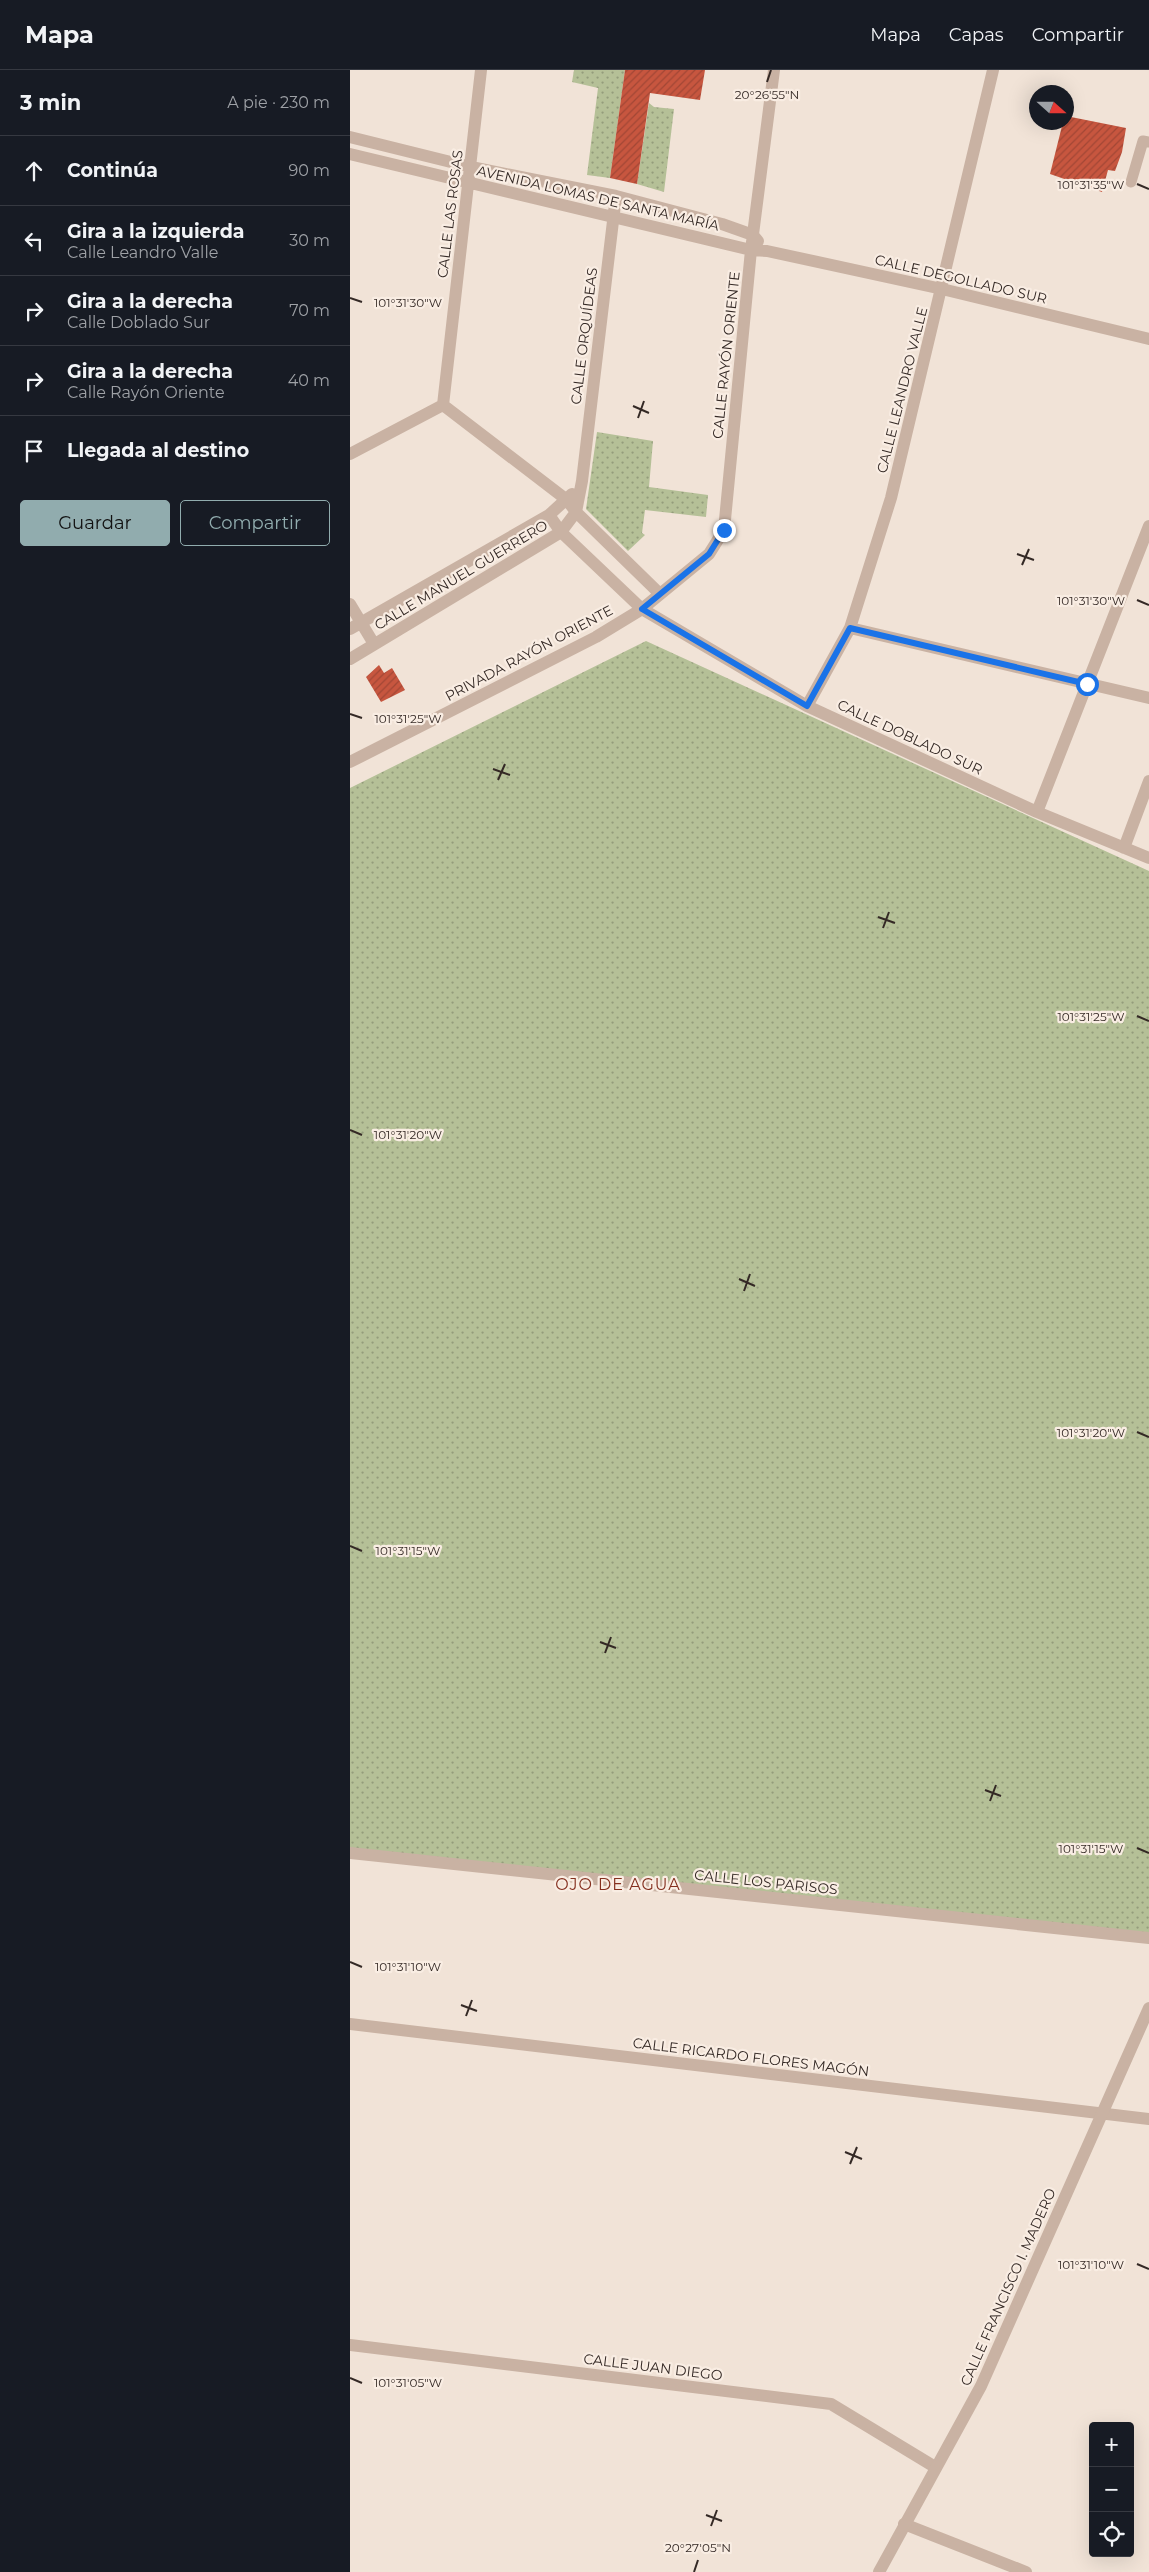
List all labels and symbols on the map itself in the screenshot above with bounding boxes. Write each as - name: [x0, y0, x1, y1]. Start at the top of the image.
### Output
- north arrow: [1029, 85, 1074, 130]
- text: 20°26'55"N: [735, 87, 799, 102]
- street label: CALLE LAS ROSAS: [433, 149, 467, 279]
- street label: AVENIDA LOMAS DE SANTA MARÍA: [475, 161, 722, 235]
- text: 101°31'35"W: [1058, 177, 1124, 192]
- street label: CALLE DEGOLLADO SUR: [873, 250, 1049, 308]
- street label: CALLE ORQUÍDEAS: [567, 267, 601, 405]
- street label: CALLE RAYÓN ORIENTE: [708, 270, 744, 440]
- text: 101°31'30"W: [374, 295, 442, 310]
- street label: CALLE LEANDRO VALLE: [873, 305, 931, 475]
- street label: CALLE MANUEL GUERRERO: [371, 516, 551, 634]
- route end: [713, 519, 736, 542]
- text: 101°31'30"W: [1057, 593, 1125, 608]
- street label: PRIVADA RAYÓN ORIENTE: [442, 601, 616, 705]
- route start: [1076, 673, 1099, 696]
- street label: CALLE DOBLADO SUR: [835, 695, 985, 779]
- text: 101°31'25"W: [374, 711, 442, 726]
- text: 101°31'25"W: [1057, 1009, 1125, 1024]
- text: 101°31'20"W: [374, 1127, 442, 1142]
- text: 101°31'20"W: [1057, 1425, 1125, 1440]
- text: 101°31'15"W: [376, 1543, 440, 1558]
- text: 101°31'15"W: [1059, 1841, 1123, 1856]
- street label: CALLE LOS PARISOS: [693, 1866, 839, 1898]
- district label: OJO DE AGUA: [555, 1875, 681, 1894]
- text: 101°31'10"W: [375, 1959, 441, 1974]
- street label: CALLE RICARDO FLORES MAGÓN: [632, 2034, 870, 2080]
- street label: CALLE FRANCISCO I. MADERO: [956, 2185, 1060, 2389]
- text: 101°31'10"W: [1058, 2257, 1124, 2272]
- street label: CALLE JUAN DIEGO: [582, 2350, 724, 2384]
- text: 101°31'05"W: [374, 2375, 442, 2390]
- text: 20°27'05"N: [665, 2540, 731, 2555]

